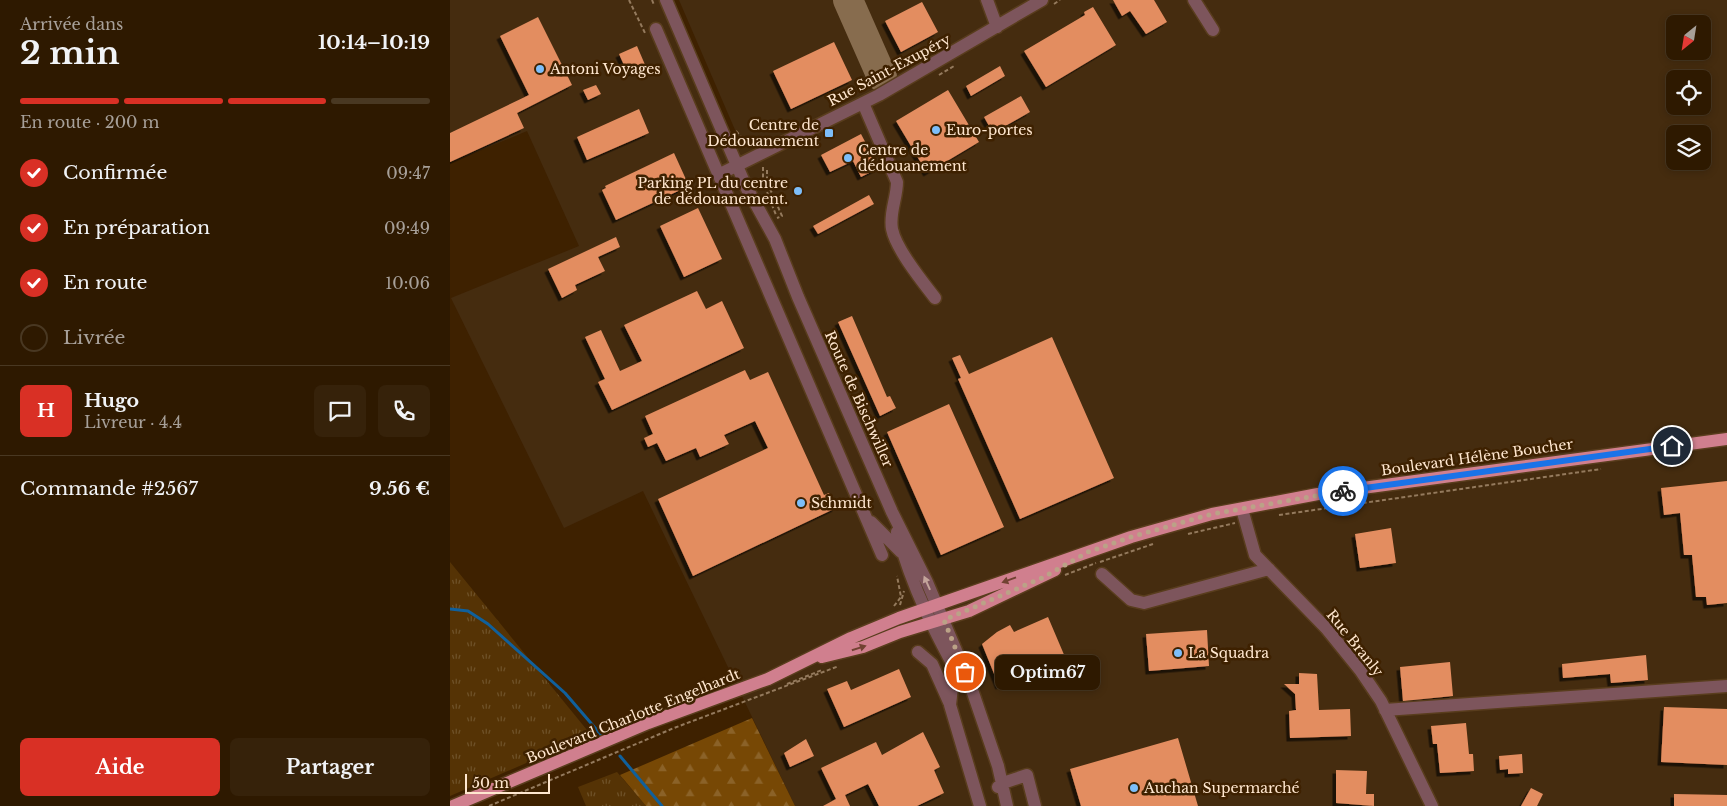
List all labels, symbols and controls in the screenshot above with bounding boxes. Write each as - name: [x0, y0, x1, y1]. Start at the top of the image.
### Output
- text: Arrivée dans: [20, 14, 123, 34]
- north arrow: [1666, 15, 1711, 60]
- map controls: [1666, 15, 1711, 170]
- street label: Rue Saint-Exupéry: [825, 30, 954, 110]
- text: 10:14–10:19: [318, 31, 430, 54]
- text: 2 min: [20, 33, 120, 73]
- place label: Antoni Voyages: [549, 60, 661, 78]
- marker: Antoni Voyages: [534, 63, 546, 75]
- button: locate: [1666, 70, 1711, 115]
- text: En route · 200 m: [20, 112, 159, 132]
- place label: Centre de Dédouanement: [707, 116, 820, 150]
- place label: Euro-portes: [946, 121, 1033, 139]
- marker: Euro-portes: [930, 124, 942, 136]
- button: layers: [1666, 125, 1711, 170]
- marker: Centre de Dédouanement: [823, 127, 835, 139]
- place label: Centre de dédouanement: [858, 141, 968, 175]
- marker: Centre de dédouanement: [842, 152, 854, 164]
- icon: check: [20, 159, 48, 187]
- text: Confirmée: [63, 161, 167, 184]
- text: 09:47: [386, 163, 430, 183]
- place label: Parking PL du centre de dédouanement.: [638, 174, 788, 208]
- marker: Parking PL du centre de dédouanement.: [792, 185, 804, 197]
- icon: check: [20, 214, 48, 242]
- text: En préparation: [63, 216, 210, 239]
- text: 09:49: [384, 218, 430, 238]
- icon: check: [20, 269, 48, 297]
- text: En route: [63, 271, 147, 294]
- text: 10:06: [385, 273, 430, 293]
- text: Livrée: [63, 326, 125, 349]
- street label: Route de Bischwiller: [821, 328, 897, 470]
- button: chat: [314, 385, 366, 437]
- button: phone: [378, 385, 430, 437]
- text: Hugo: [84, 389, 139, 412]
- text: H: [37, 399, 55, 422]
- text: Livreur · 4.4: [84, 412, 182, 432]
- pin: [1651, 425, 1693, 467]
- icon: home: [1658, 432, 1686, 460]
- street label: Boulevard Hélène Boucher: [1380, 435, 1575, 479]
- courier: [1318, 466, 1368, 516]
- text: Commande #2567: [20, 477, 198, 500]
- text: 9.56 €: [369, 477, 430, 500]
- icon: bike: [1329, 477, 1357, 505]
- place label: Schmidt: [811, 494, 872, 512]
- marker: Schmidt: [795, 497, 807, 509]
- one-way arrow: [923, 576, 931, 590]
- one-way arrow: [1001, 576, 1016, 584]
- street label: Rue Branly: [1323, 606, 1387, 680]
- one-way arrow: [852, 643, 867, 651]
- place label: La Squadra: [1188, 644, 1269, 662]
- marker: La Squadra: [1172, 647, 1184, 659]
- pin: [944, 651, 986, 693]
- callout: Optim67: [995, 654, 1100, 690]
- icon: bag: [951, 658, 979, 686]
- text: Optim67: [1010, 662, 1085, 682]
- street label: Boulevard Charlotte Engelhardt: [524, 665, 743, 767]
- button: Aide: [20, 738, 220, 796]
- button: Partager: [230, 738, 430, 796]
- scale bar: [465, 771, 550, 794]
- text: 50 m: [472, 774, 509, 792]
- place label: Auchan Supermarché: [1143, 779, 1300, 797]
- marker: Auchan Supermarché: [1128, 782, 1140, 794]

